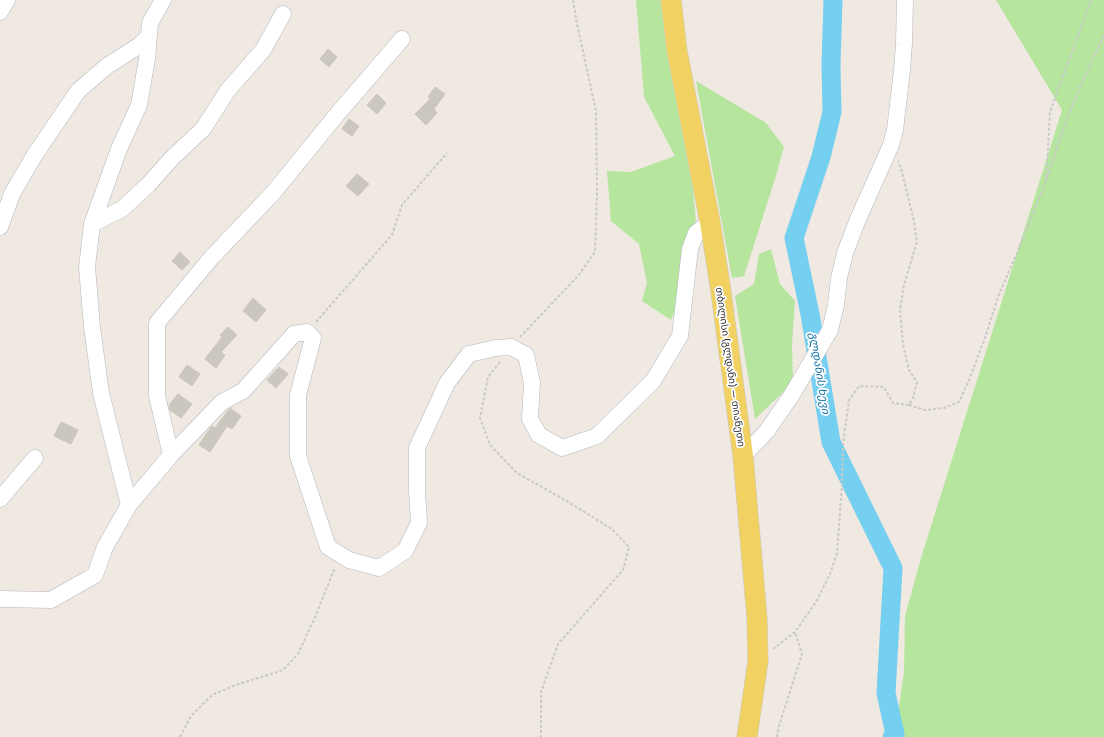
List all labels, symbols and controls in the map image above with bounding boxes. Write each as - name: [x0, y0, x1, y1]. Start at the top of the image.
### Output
- street label: თბილისი (გლდანი) — თიანეთი: [713, 287, 747, 448]
- water label: გლდანის ხევი: [807, 332, 832, 415]

